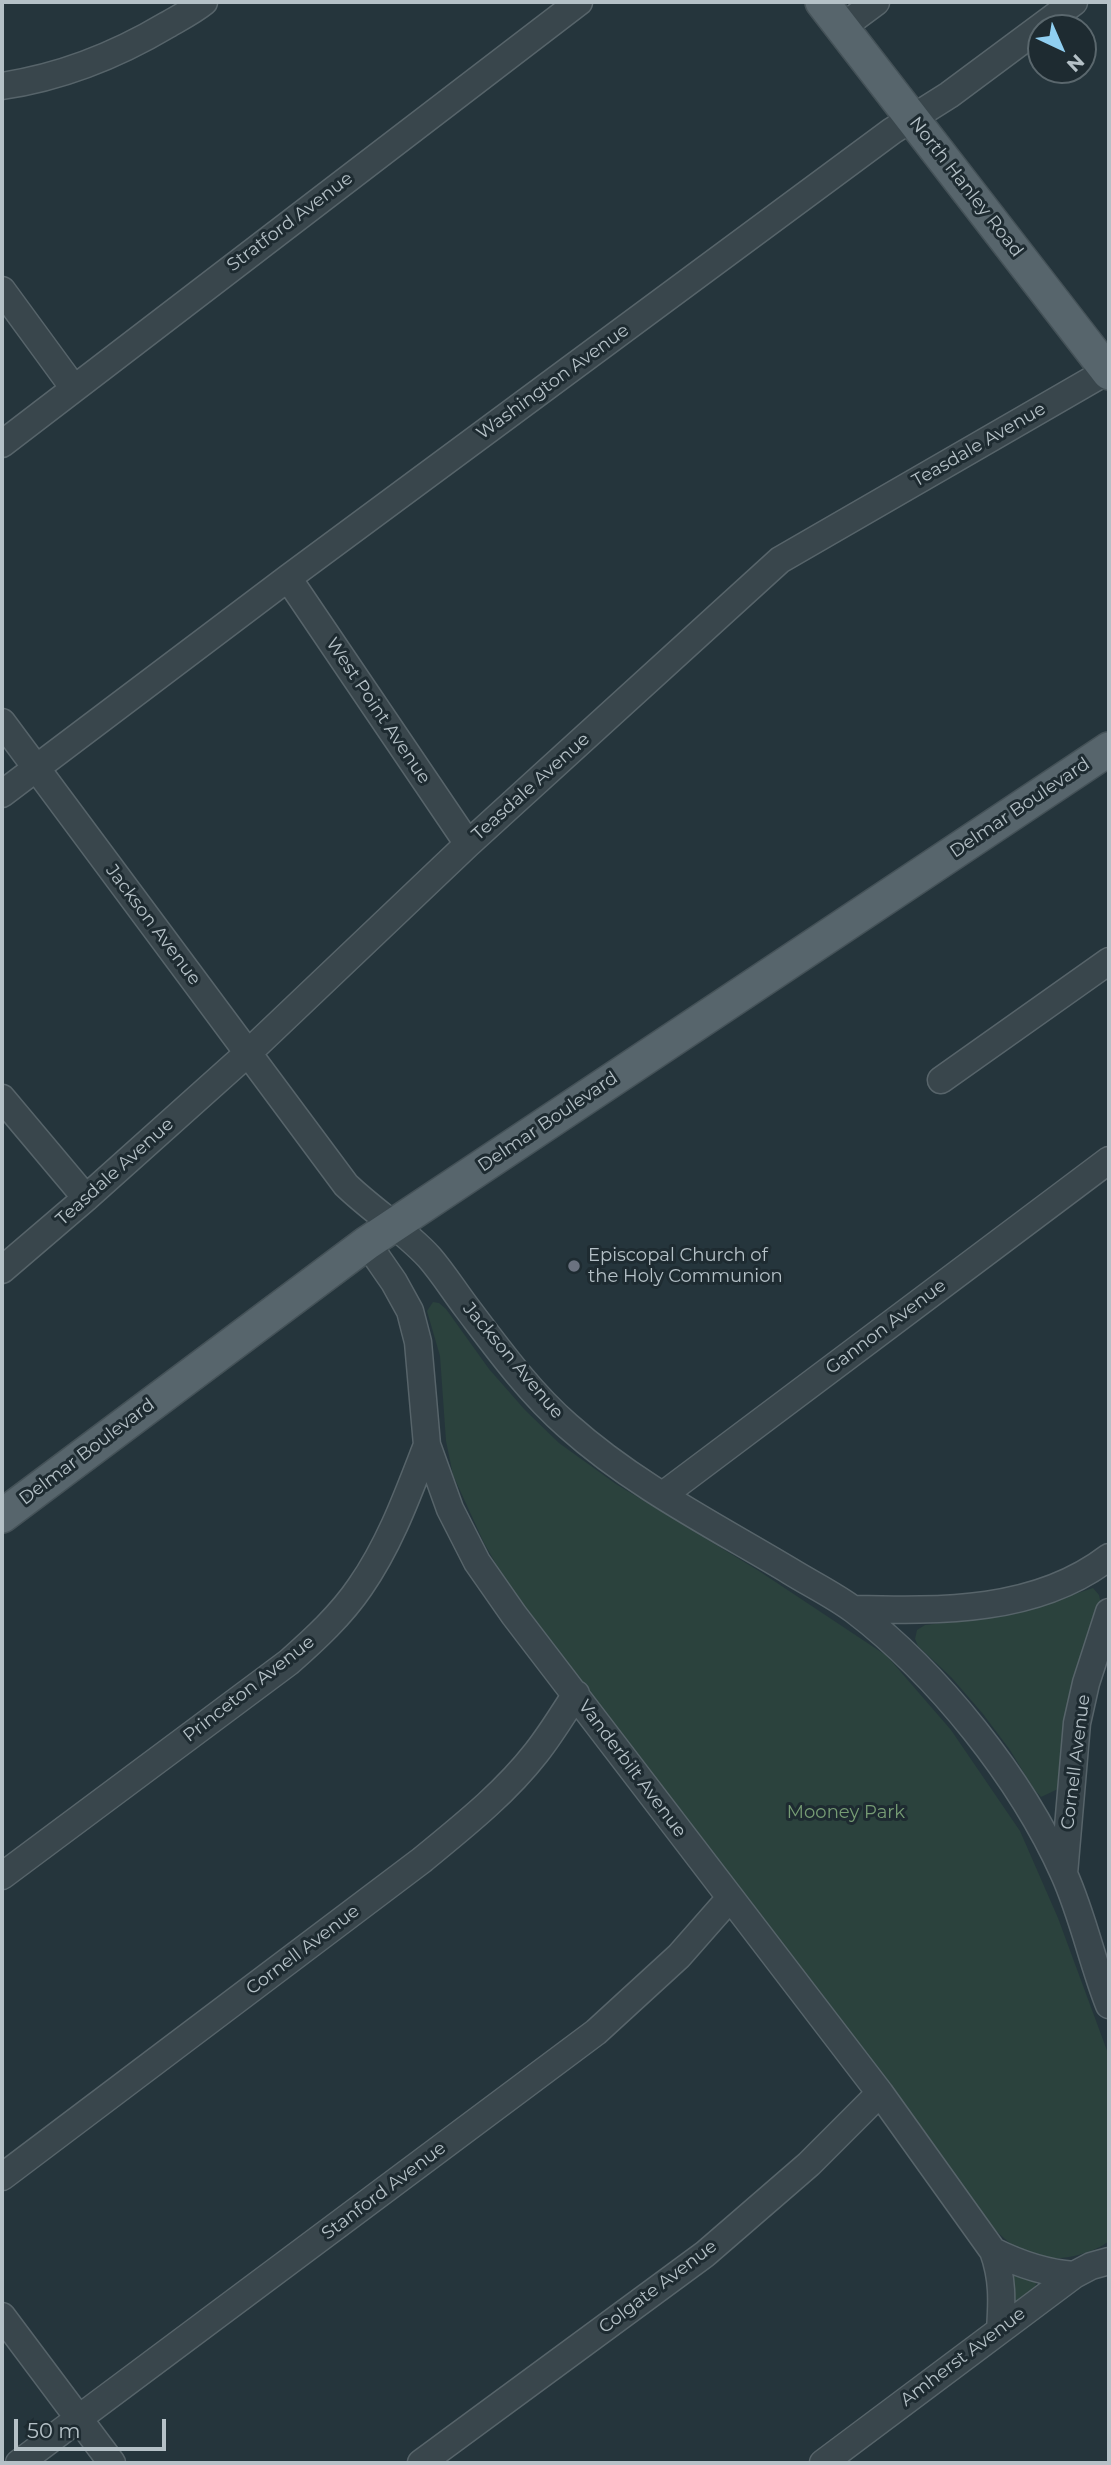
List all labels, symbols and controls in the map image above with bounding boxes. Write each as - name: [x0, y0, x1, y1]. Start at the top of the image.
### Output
- north arrow: [1027, 14, 1097, 84]
- text: N: [1062, 49, 1089, 77]
- street label: North Hanley Road: [904, 113, 1028, 261]
- street label: Stratford Avenue: [223, 168, 357, 276]
- street label: Washington Avenue: [473, 319, 633, 445]
- street label: Teasdale Avenue: [908, 398, 1050, 492]
- street label: West Point Avenue: [321, 634, 435, 788]
- street label: Teasdale Avenue: [468, 729, 594, 845]
- street label: Delmar Boulevard: [946, 753, 1094, 863]
- street label: Jackson Avenue: [101, 861, 205, 989]
- street label: Delmar Boulevard: [474, 1067, 622, 1177]
- street label: Teasdale Avenue: [52, 1114, 178, 1230]
- place label: Episcopal Church of the Holy Communion: [588, 1245, 783, 1288]
- marker: Episcopal Church of the Holy Communion: [566, 1258, 582, 1274]
- street label: Gannon Avenue: [822, 1275, 950, 1379]
- street label: Jackson Avenue: [458, 1299, 568, 1423]
- street label: Delmar Boulevard: [15, 1394, 159, 1510]
- street label: Princeton Avenue: [179, 1631, 319, 1747]
- street label: Cornell Avenue: [1057, 1693, 1095, 1831]
- street label: Vanderbilt Avenue: [573, 1696, 691, 1842]
- park label: Mooney Park: [787, 1802, 905, 1824]
- street label: Cornell Avenue: [242, 1900, 364, 2000]
- street label: Stanford Avenue: [318, 2137, 450, 2245]
- street label: Colgate Avenue: [595, 2236, 721, 2338]
- street label: Amherst Avenue: [896, 2303, 1030, 2411]
- scale bar: [18, 2406, 170, 2450]
- text: 50 m: [27, 2418, 81, 2443]

